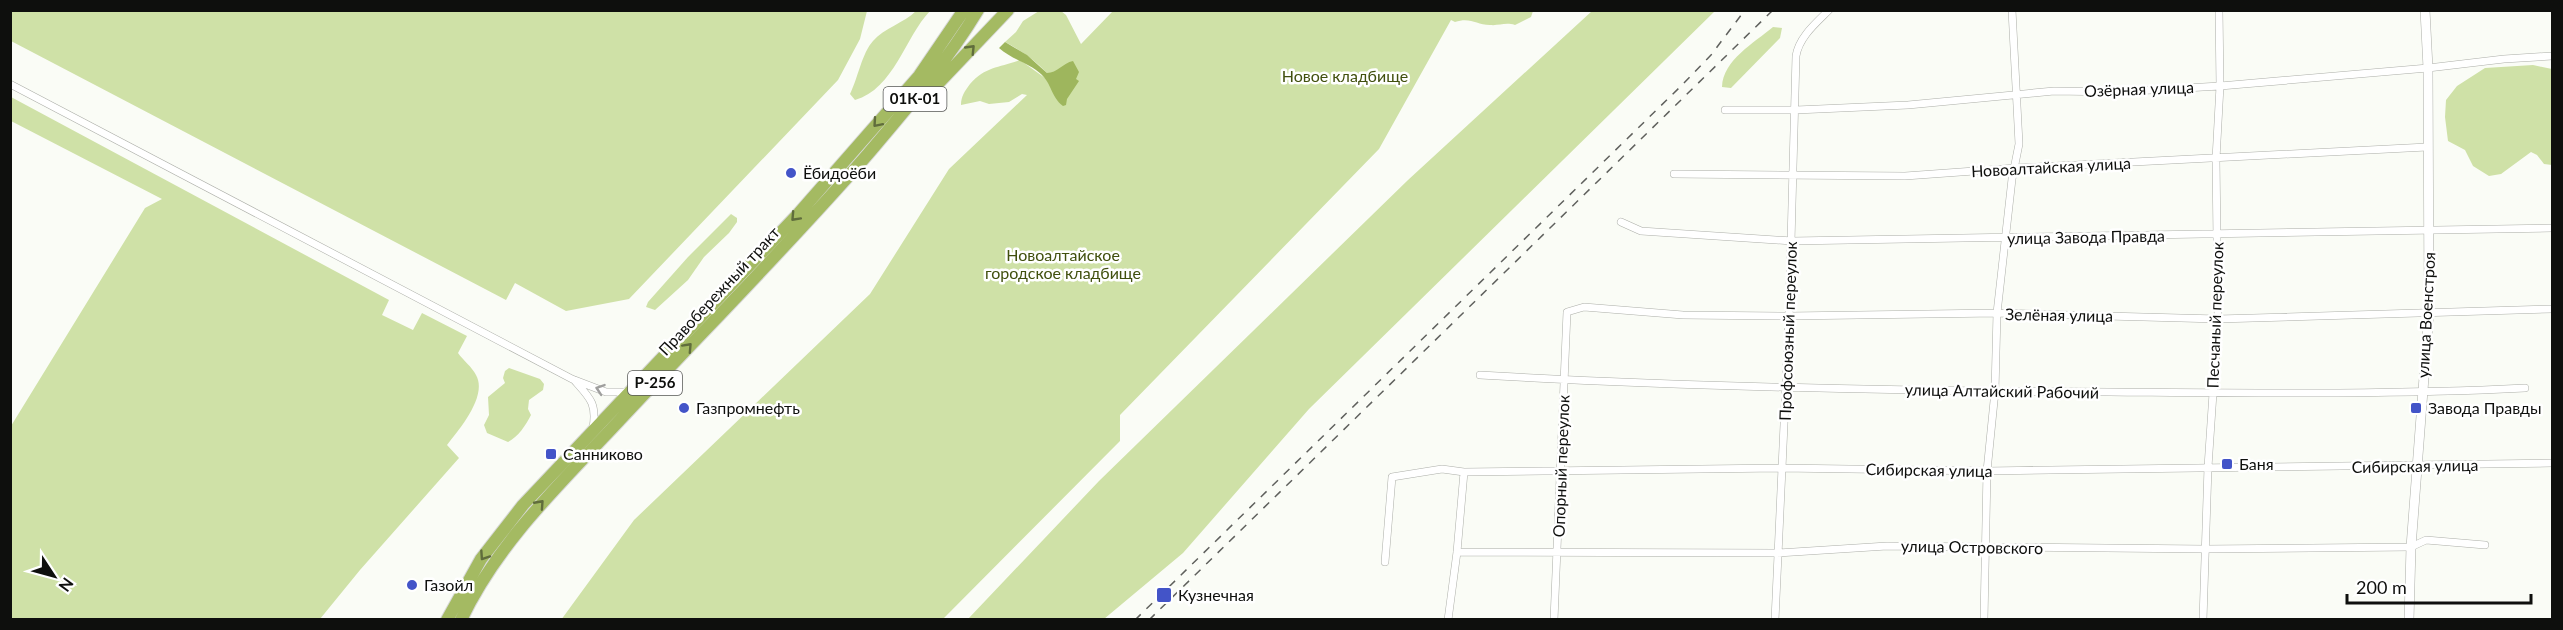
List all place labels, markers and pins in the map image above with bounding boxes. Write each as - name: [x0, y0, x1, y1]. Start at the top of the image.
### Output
- place label: Ёбидоёби: [803, 163, 876, 182]
- marker: Ёбидоёби: [784, 166, 798, 180]
- place label: Газпромнефть: [696, 398, 800, 417]
- place label: Завода Правды: [2428, 398, 2542, 417]
- marker: Газпромнефть: [677, 401, 691, 415]
- marker: Завода Правды: [2409, 401, 2423, 415]
- place label: Санниково: [563, 444, 643, 463]
- marker: Санниково: [544, 447, 558, 461]
- place label: Баня: [2239, 454, 2274, 473]
- marker: Баня: [2220, 457, 2234, 471]
- place label: Газойл: [424, 575, 473, 594]
- marker: Газойл: [405, 578, 419, 592]
- place label: Кузнечная: [1178, 585, 1254, 604]
- marker: Кузнечная: [1155, 586, 1173, 604]

